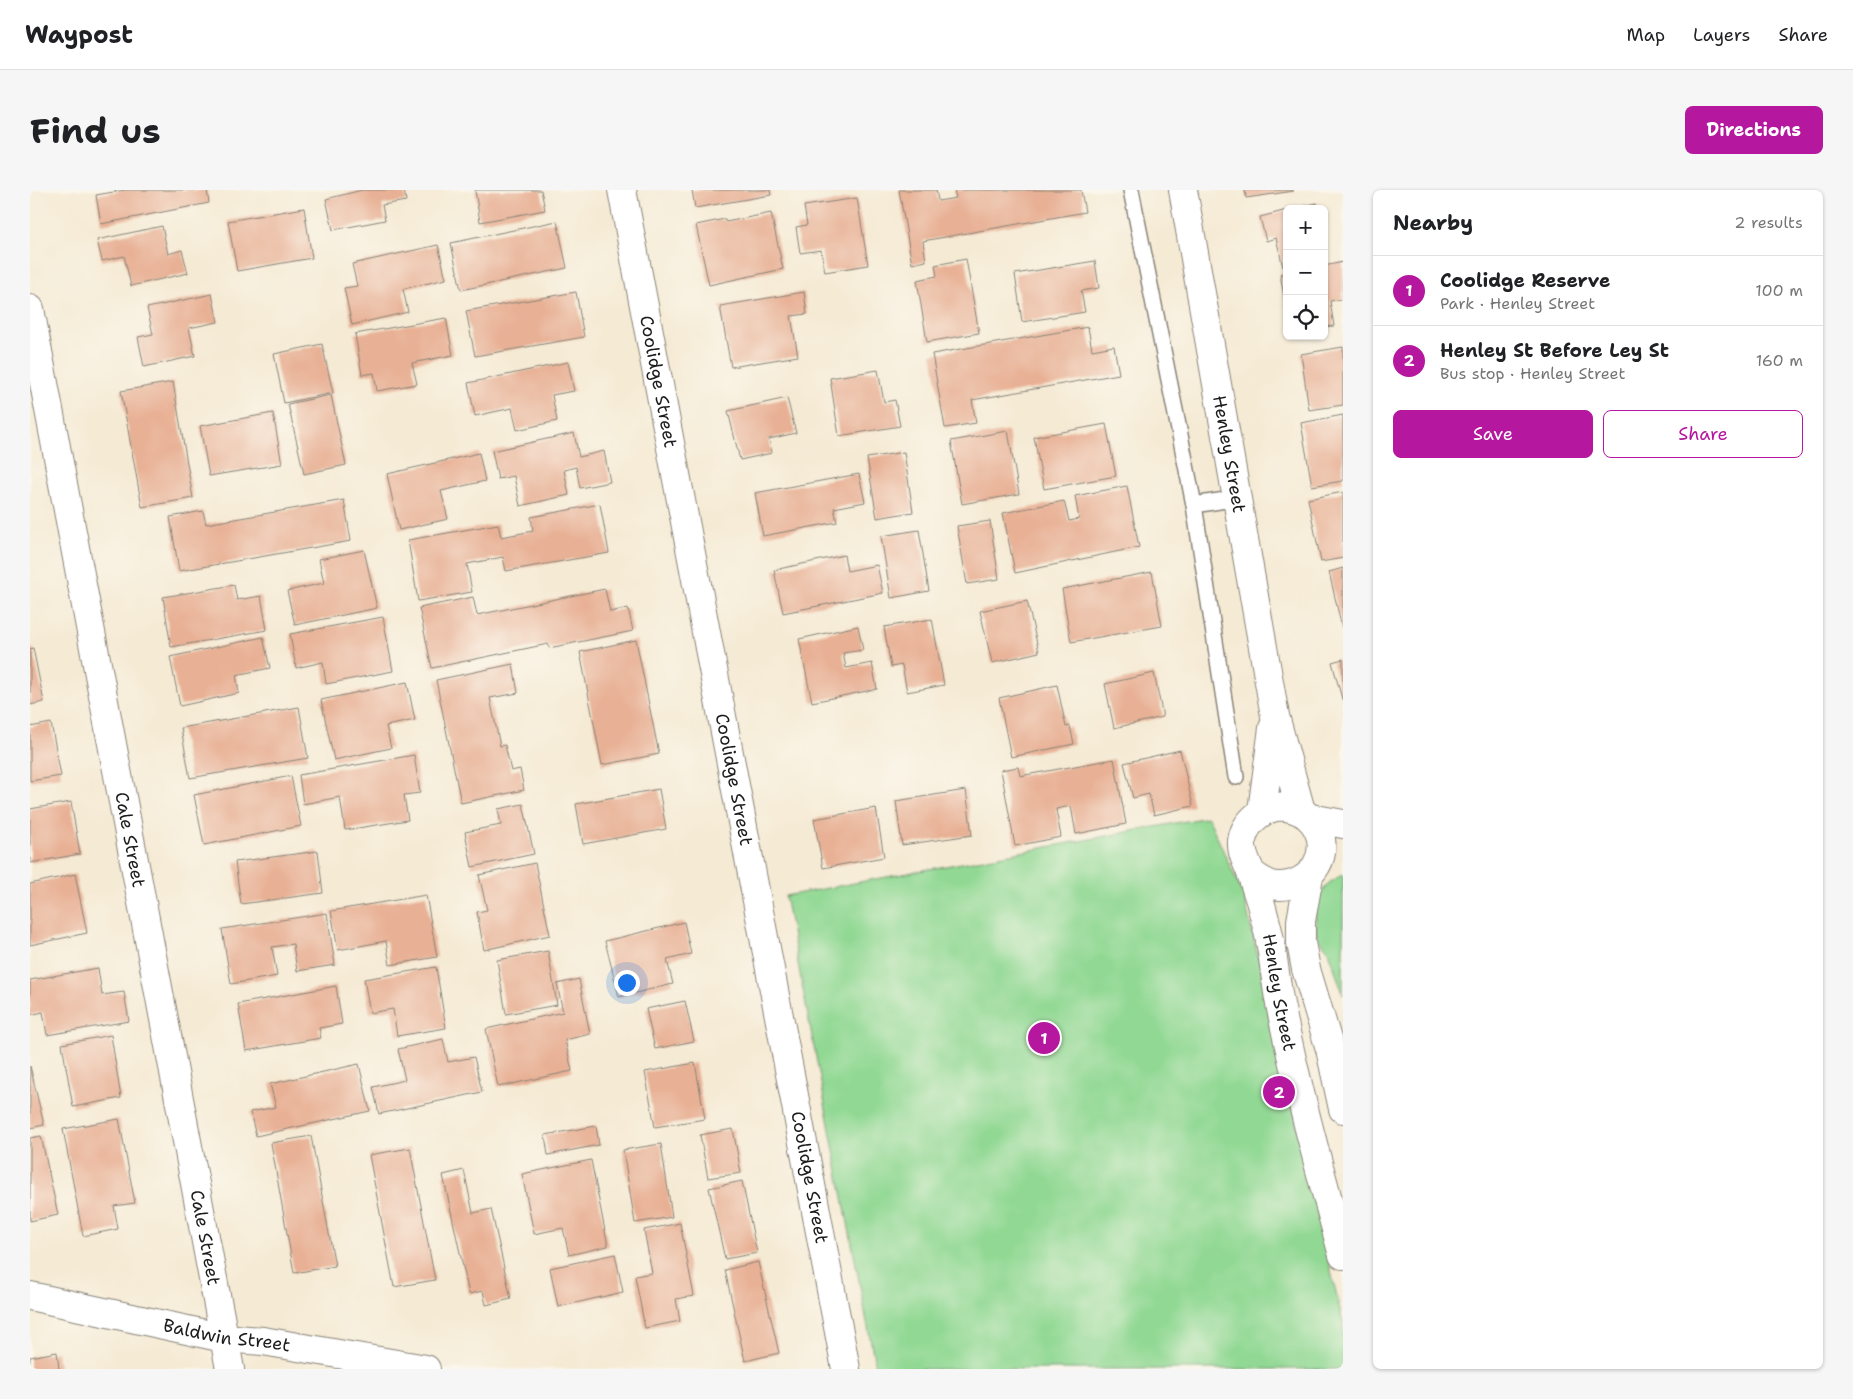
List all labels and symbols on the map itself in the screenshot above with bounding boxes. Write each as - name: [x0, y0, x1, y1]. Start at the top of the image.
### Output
- street label: Coolidge Street: [634, 313, 683, 450]
- street label: Henley Street: [1207, 393, 1251, 515]
- street label: Coolidge Street: [710, 711, 758, 848]
- street label: Cale Street: [109, 790, 151, 889]
- street label: Henley Street: [1257, 932, 1302, 1053]
- your location: [614, 970, 640, 996]
- pin: 1: [1028, 1019, 1060, 1057]
- pin: 2: [1263, 1073, 1295, 1111]
- street label: Coolidge Street: [785, 1109, 834, 1246]
- street label: Cale Street: [184, 1188, 226, 1287]
- street label: Baldwin Street: [161, 1313, 292, 1358]

